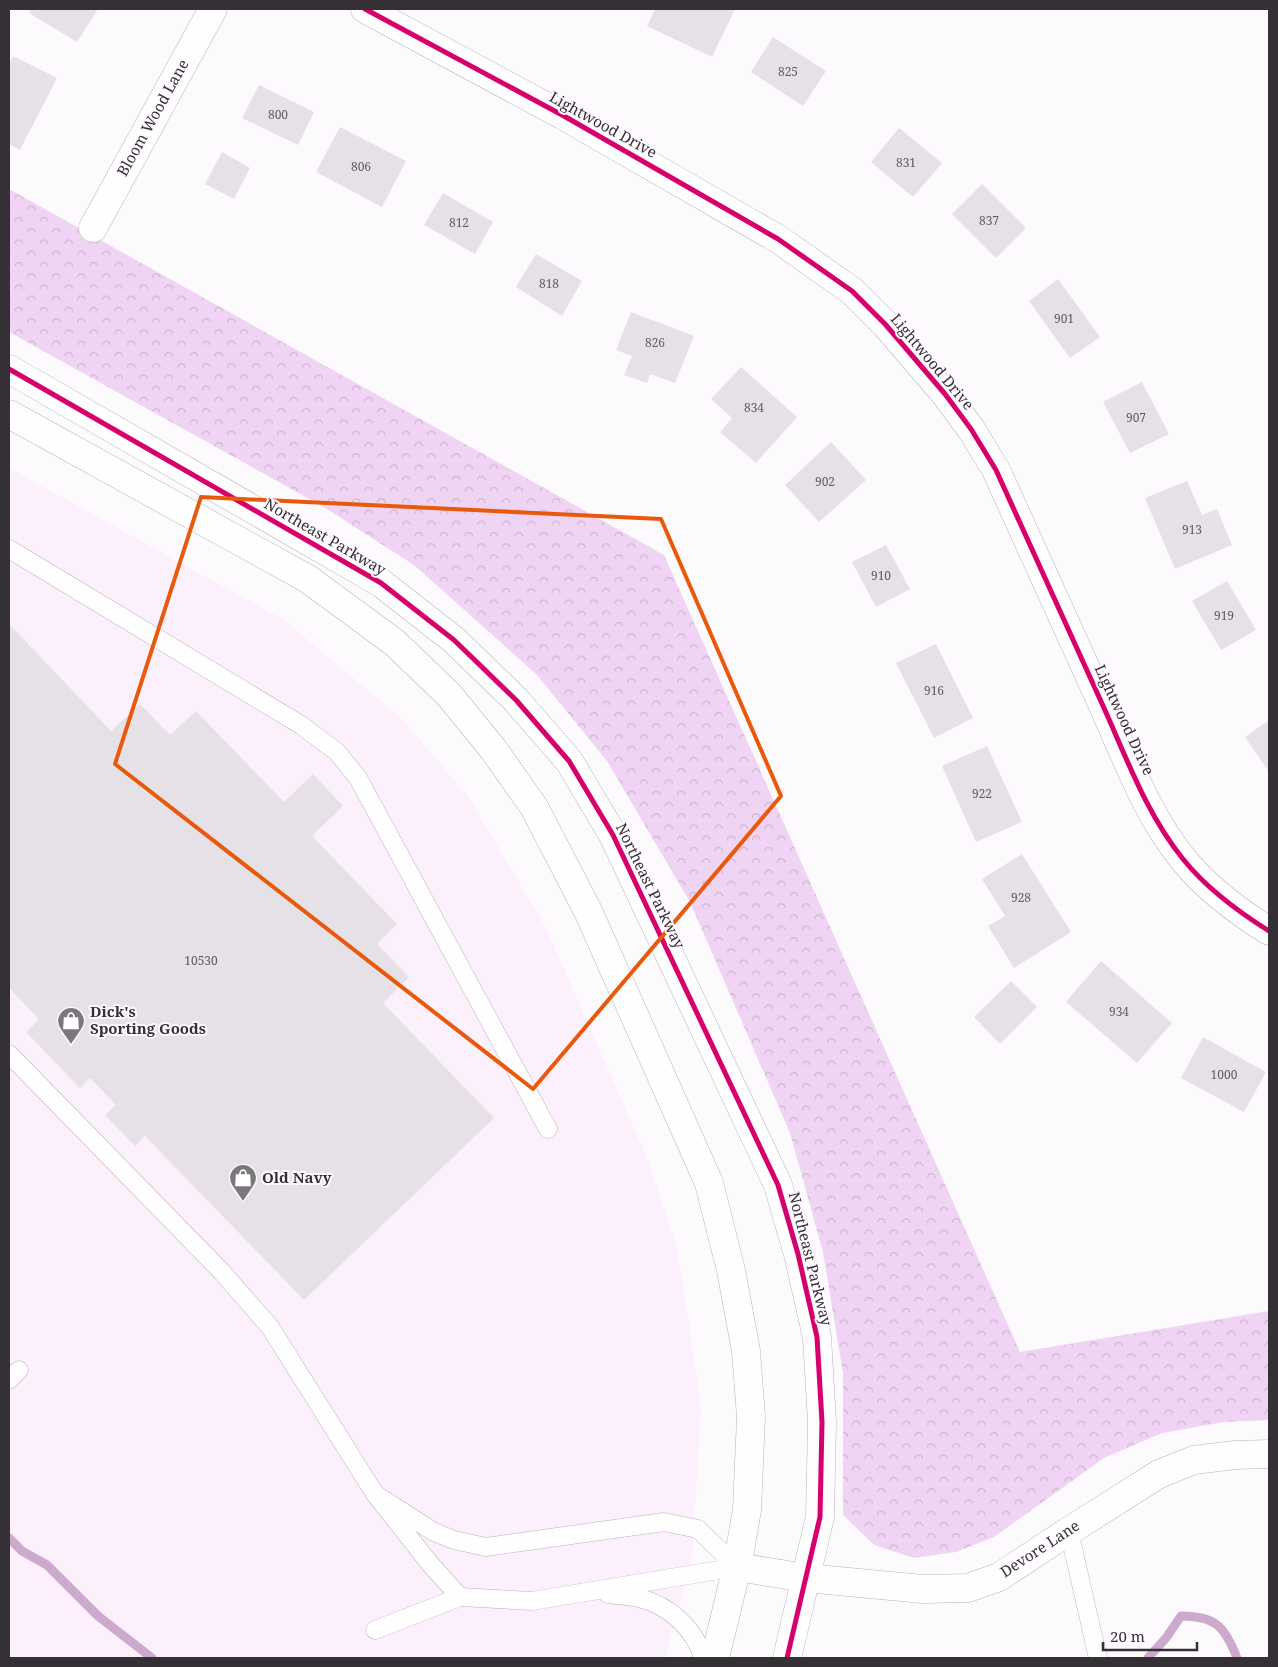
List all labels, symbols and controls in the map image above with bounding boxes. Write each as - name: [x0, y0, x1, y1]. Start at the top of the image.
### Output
- street label: Bloom Wood Lane: [112, 56, 193, 179]
- house number: 825: [778, 63, 798, 80]
- street label: Lightwood Drive: [546, 86, 661, 162]
- house number: 800: [268, 106, 288, 123]
- house number: 831: [896, 154, 916, 171]
- house number: 806: [351, 158, 371, 175]
- house number: 837: [979, 212, 999, 229]
- house number: 812: [449, 214, 469, 231]
- house number: 818: [539, 275, 559, 292]
- street label: Lightwood Drive: [887, 309, 979, 414]
- house number: 901: [1054, 310, 1074, 327]
- house number: 826: [645, 334, 665, 351]
- house number: 834: [744, 399, 764, 416]
- house number: 907: [1126, 409, 1146, 426]
- house number: 902: [815, 473, 835, 490]
- street label: Northeast Parkway: [261, 493, 390, 579]
- house number: 913: [1182, 521, 1202, 538]
- house number: 910: [871, 567, 891, 584]
- house number: 919: [1214, 607, 1234, 624]
- street label: Lightwood Drive: [1091, 661, 1159, 778]
- house number: 916: [924, 682, 944, 699]
- house number: 922: [972, 785, 992, 802]
- street label: Northeast Parkway: [612, 819, 690, 952]
- house number: 928: [1011, 889, 1031, 906]
- house number: 10530: [184, 952, 218, 969]
- place label: Dick's Sporting Goods: [90, 1001, 206, 1038]
- house number: 934: [1109, 1003, 1129, 1020]
- shop icon: Dick's Sporting Goods: [56, 1006, 86, 1045]
- house number: 1000: [1211, 1066, 1238, 1083]
- shop icon: Old Navy: [228, 1163, 258, 1202]
- place label: Old Navy: [262, 1167, 332, 1187]
- street label: Northeast Parkway: [785, 1190, 837, 1328]
- street label: Devore Lane: [996, 1515, 1083, 1581]
- scale bar: [1103, 1620, 1197, 1652]
- text: 20 m: [1110, 1626, 1145, 1646]

